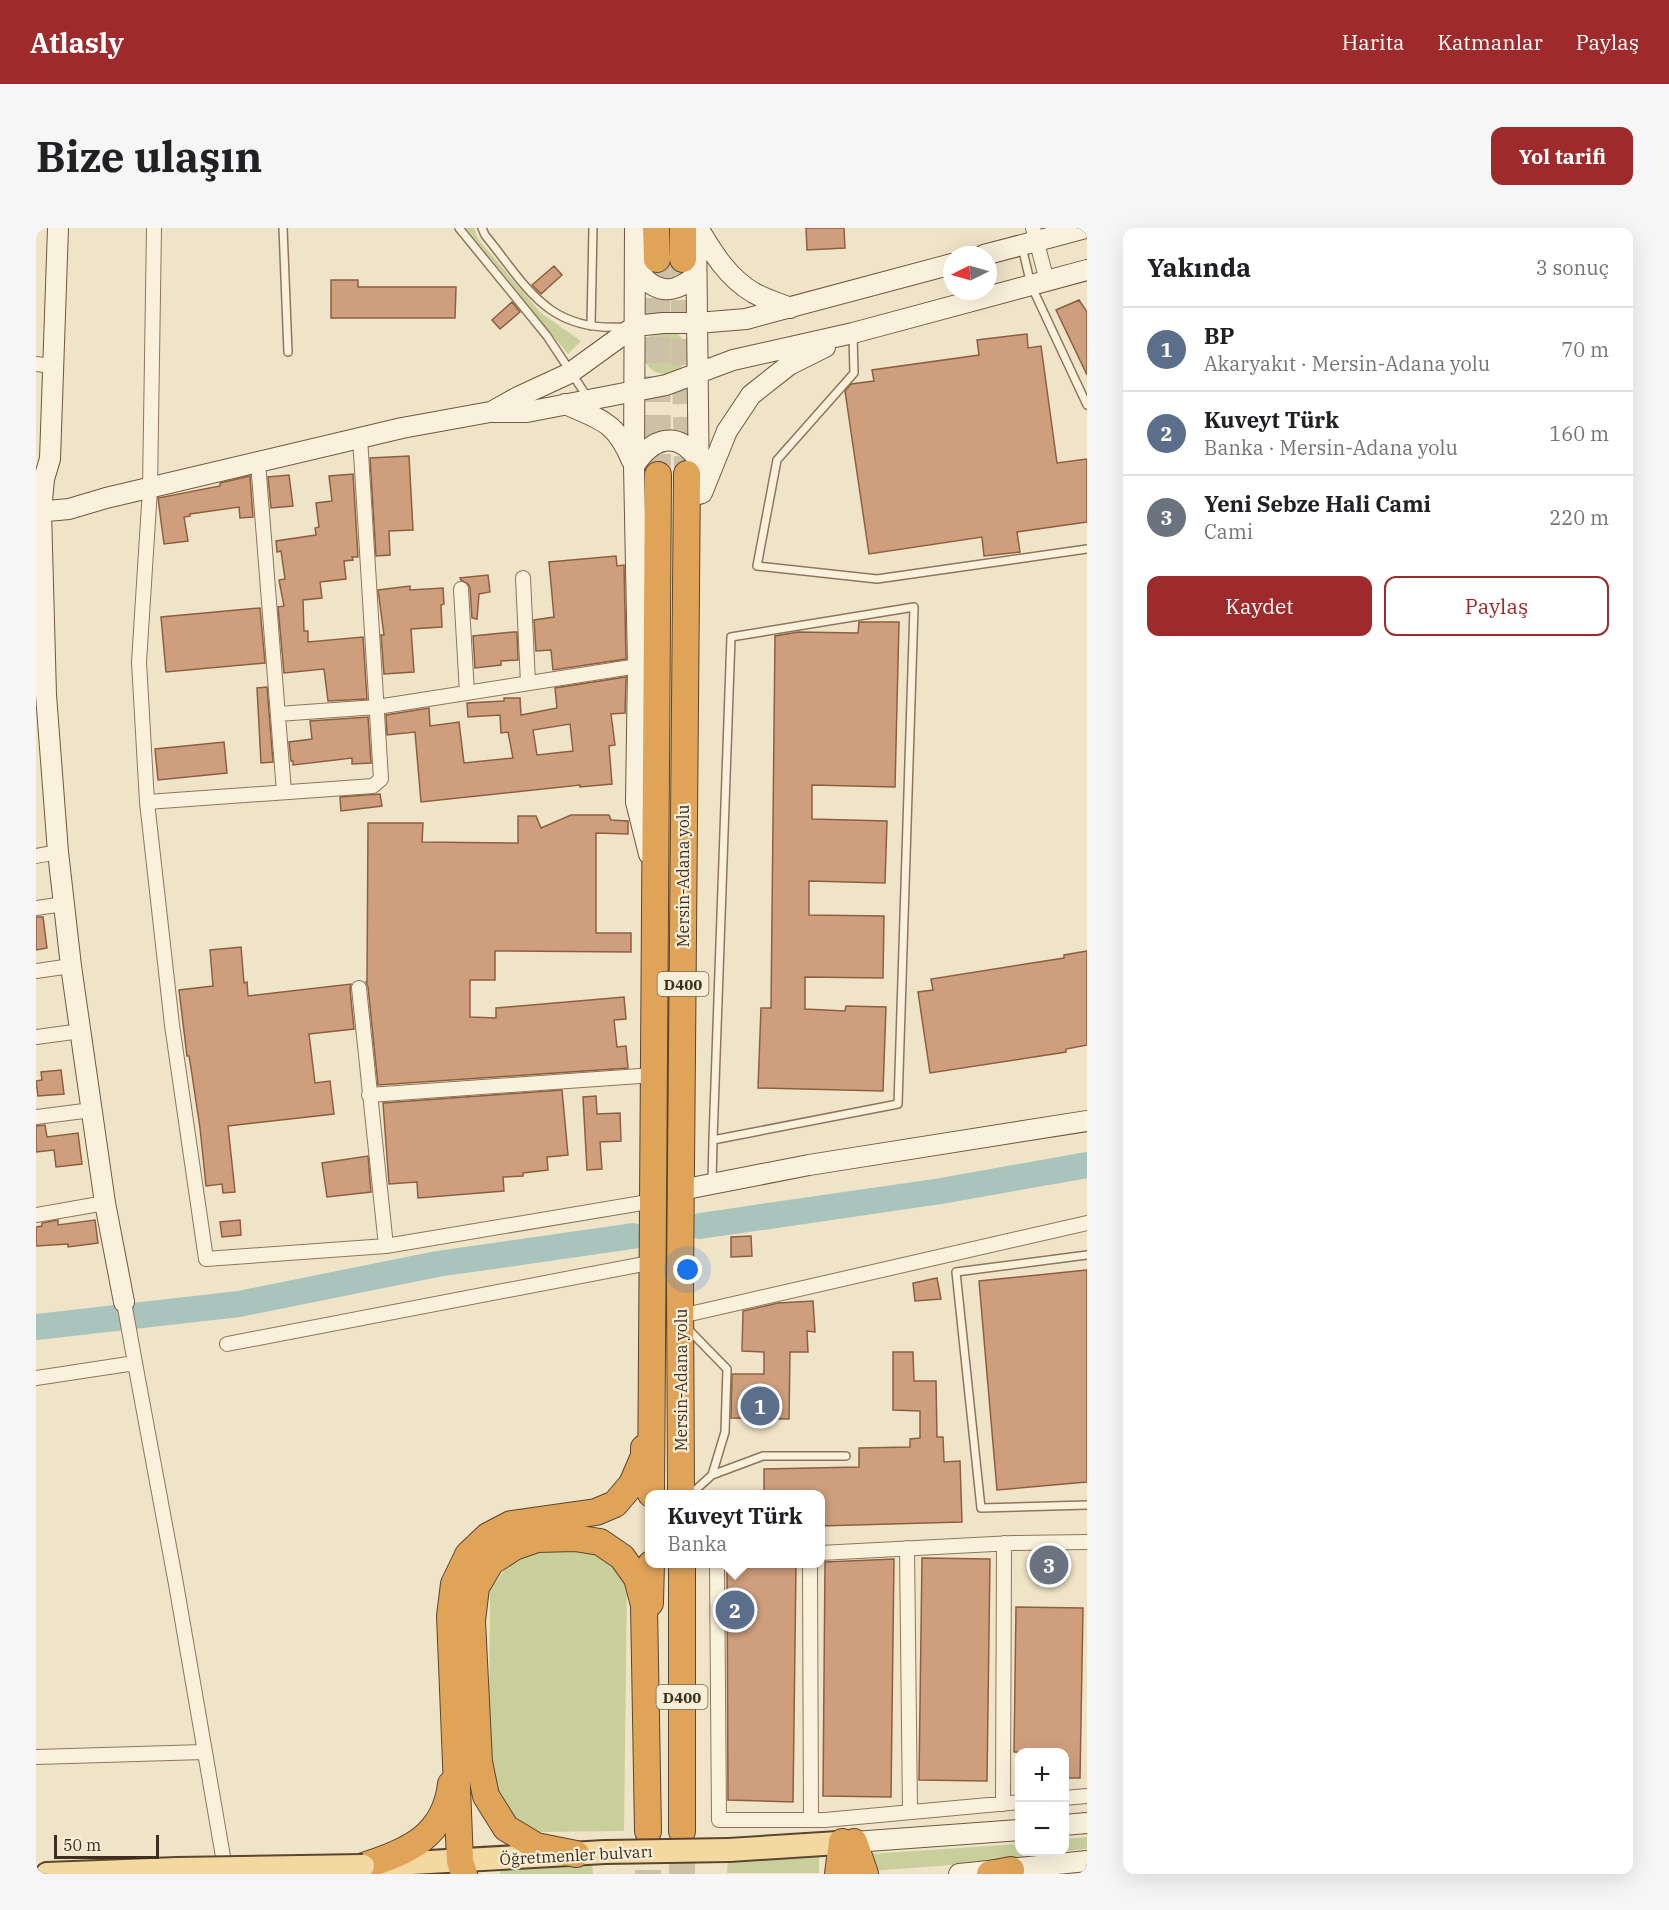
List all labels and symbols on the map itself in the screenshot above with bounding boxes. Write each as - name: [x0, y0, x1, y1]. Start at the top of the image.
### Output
- north arrow: [943, 246, 997, 300]
- street label: Mersin-Adana yolu: [673, 805, 693, 947]
- road number: D400: [658, 972, 708, 996]
- your location: [673, 1255, 702, 1284]
- street label: Mersin-Adana yolu: [671, 1309, 691, 1451]
- pin: 1: [740, 1384, 780, 1428]
- pin: 3: [1030, 1542, 1068, 1588]
- pin: 2: [716, 1588, 754, 1632]
- road number: D400: [656, 1685, 708, 1709]
- scale bar: [54, 1832, 159, 1860]
- street label: Öğretmenler bulvarı: [499, 1841, 653, 1869]

